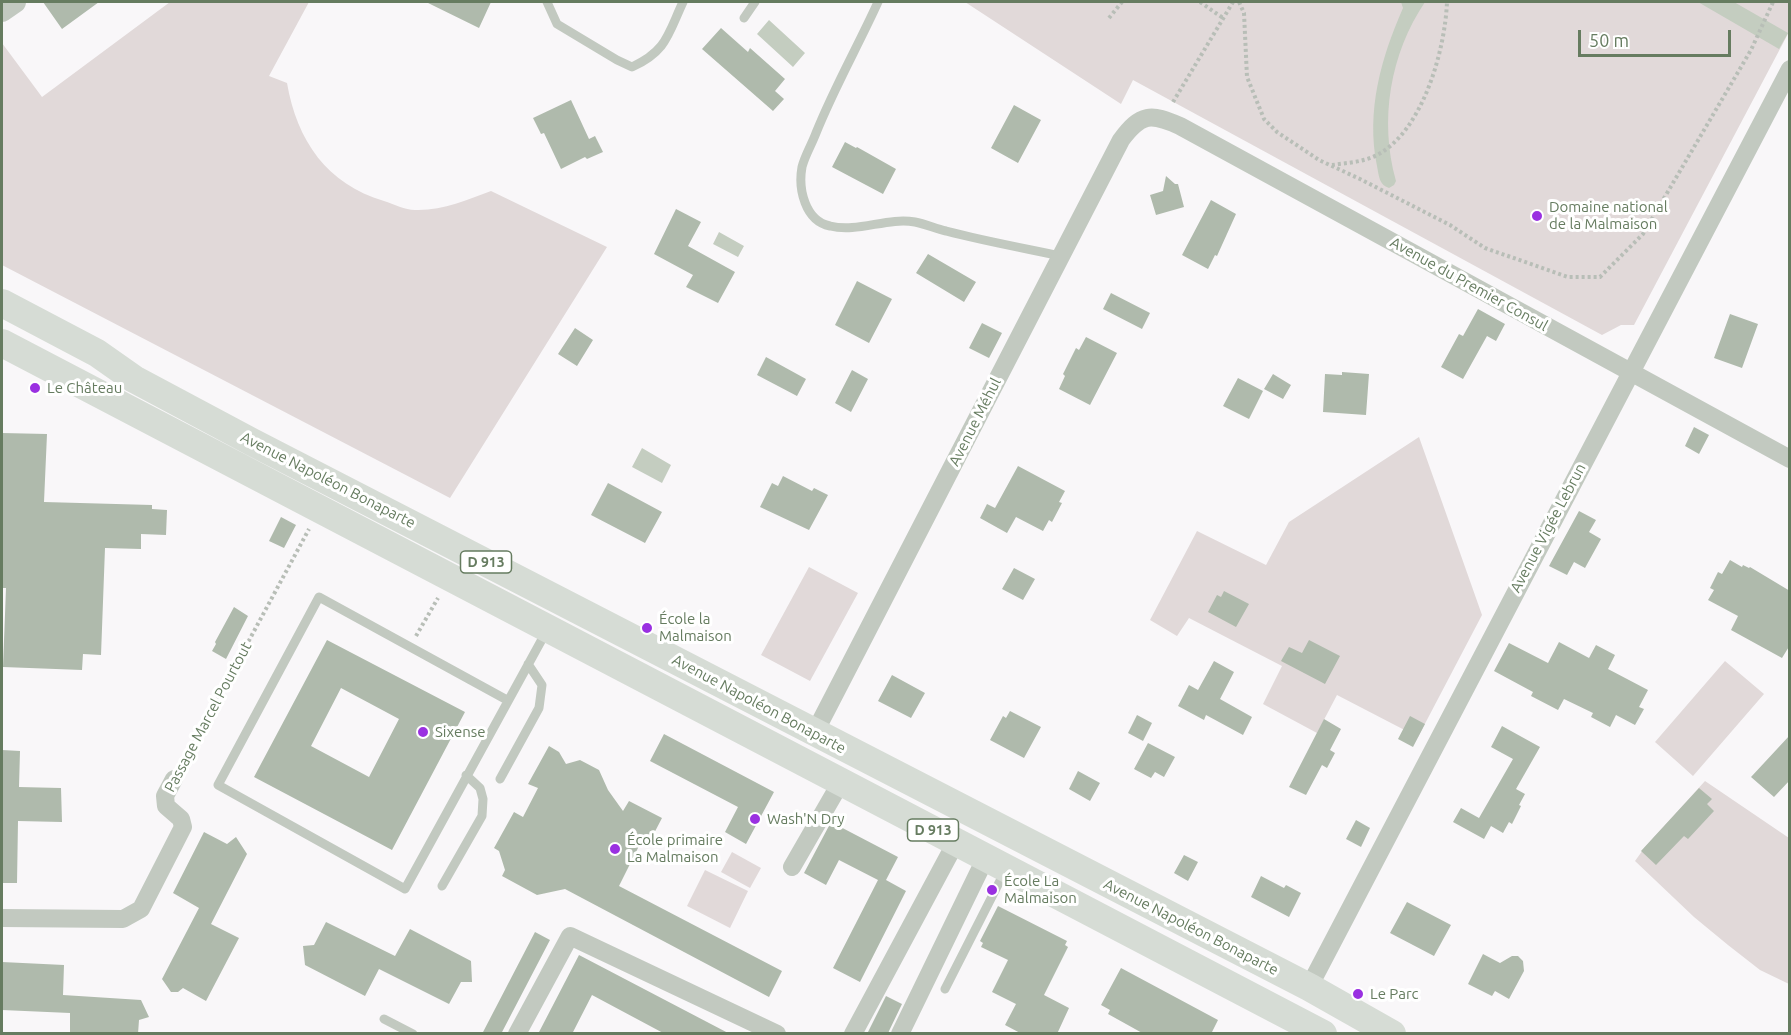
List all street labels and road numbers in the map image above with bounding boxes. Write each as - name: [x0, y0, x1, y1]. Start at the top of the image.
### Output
- street label: Avenue du Premier Consul: [1387, 233, 1551, 335]
- street label: Avenue Méhul: [945, 375, 1005, 469]
- street label: Avenue Napoléon Bonaparte: [238, 428, 418, 532]
- street label: Avenue Vigée Lebrun: [1506, 460, 1590, 596]
- road number: D 913: [460, 551, 512, 573]
- street label: Passage Marcel Pourtout: [161, 639, 255, 795]
- street label: Avenue Napoléon Bonaparte: [669, 651, 849, 757]
- road number: D 913: [908, 819, 958, 841]
- street label: Avenue Napoléon Bonaparte: [1101, 875, 1281, 979]

